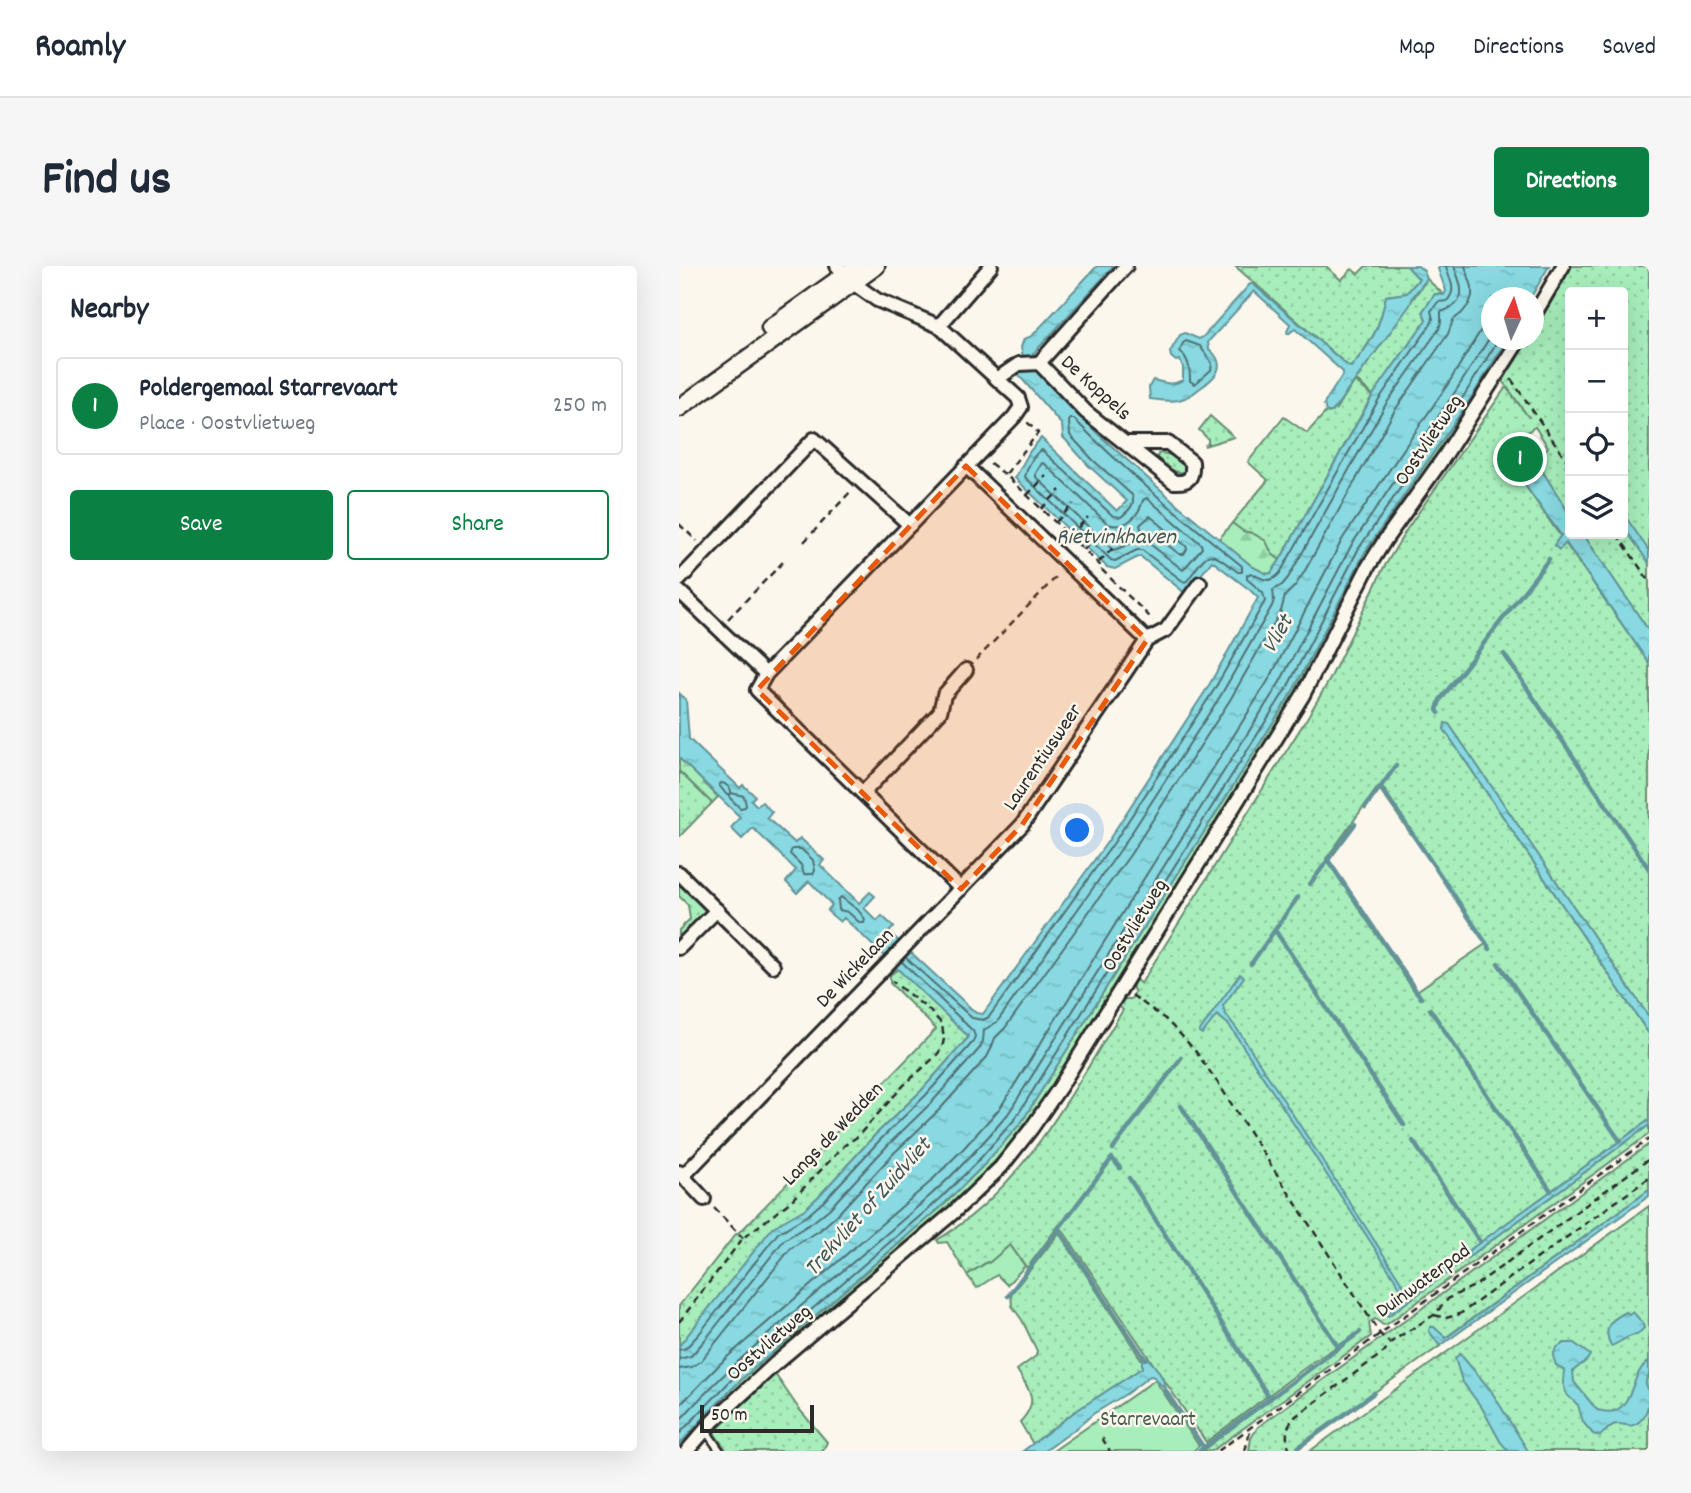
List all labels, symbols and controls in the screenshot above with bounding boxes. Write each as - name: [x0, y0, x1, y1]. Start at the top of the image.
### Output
- text: Roamly: [35, 25, 125, 72]
- text: Map: [1399, 31, 1435, 65]
- text: Directions: [1473, 31, 1564, 65]
- text: Saved: [1602, 31, 1656, 65]
- text: Find us: [42, 147, 171, 217]
- button: Directions: [1494, 147, 1649, 217]
- north arrow: [1481, 287, 1544, 350]
- map controls: [1565, 287, 1628, 539]
- button: +: [1565, 287, 1628, 350]
- text: Nearby: [70, 290, 148, 333]
- street label: De Koppels: [1053, 349, 1137, 429]
- button: −: [1565, 350, 1628, 413]
- text: Poldergemaal Starrevaart: [139, 371, 398, 408]
- street label: Oostvlietweg: [1388, 389, 1472, 493]
- text: 1: [92, 390, 98, 423]
- text: 250 m: [553, 390, 607, 423]
- text: Place · Oostvlietweg: [139, 408, 315, 441]
- button: locate: [1565, 413, 1628, 476]
- pin: 1: [1497, 433, 1543, 485]
- button: layers: [1565, 476, 1628, 539]
- button: Save: [70, 490, 333, 560]
- button: Share: [347, 490, 609, 560]
- water label: Rietvinkhaven: [1056, 522, 1177, 555]
- water label: Vliet: [1255, 608, 1304, 660]
- street label: Laurentiusweer: [997, 698, 1091, 818]
- your location: [1060, 813, 1094, 847]
- street label: Oostvlietweg: [1096, 874, 1176, 978]
- street label: De Wickelaan: [810, 922, 902, 1016]
- street label: Langs de Wedden: [776, 1076, 892, 1194]
- water label: Trekvliet of Zuidvliet: [798, 1129, 942, 1285]
- street label: Duinwaterpad: [1370, 1237, 1478, 1327]
- street label: Oostvlietweg: [721, 1298, 819, 1390]
- scale bar: [700, 1402, 814, 1434]
- text: 50 m: [711, 1403, 748, 1430]
- park label: Starrevaart: [1100, 1406, 1196, 1436]

